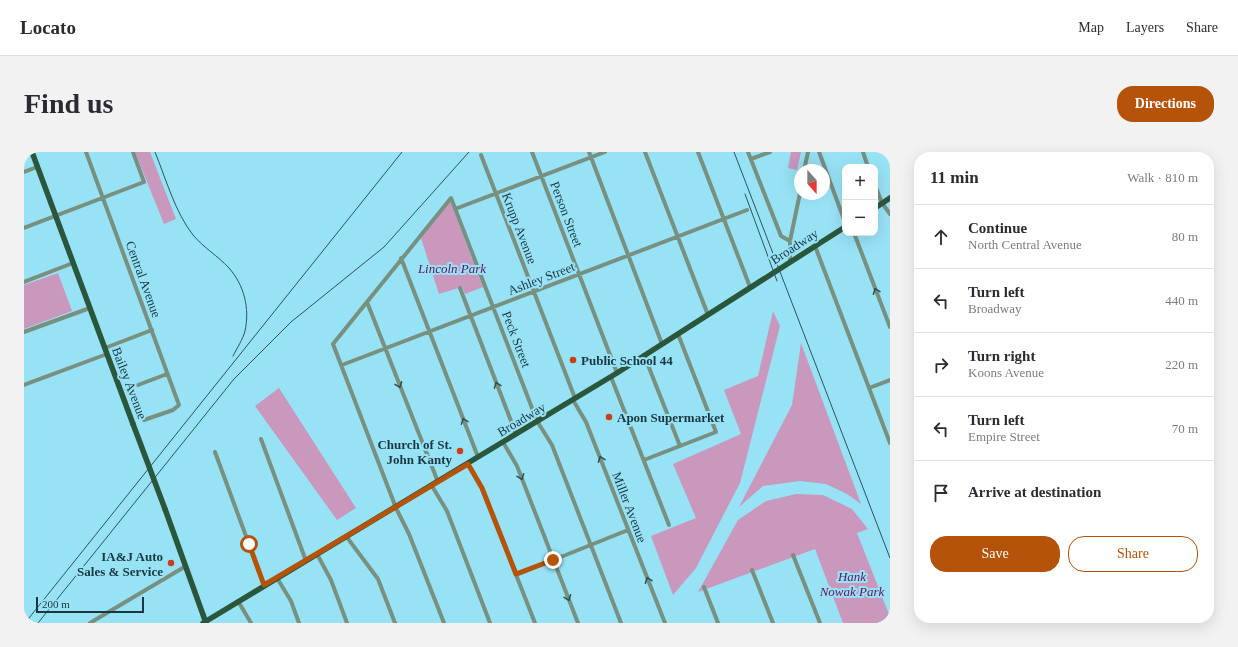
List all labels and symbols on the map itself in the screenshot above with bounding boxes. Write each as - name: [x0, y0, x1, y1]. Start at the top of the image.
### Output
- north arrow: [794, 164, 830, 200]
- street label: Person Street: [547, 179, 586, 249]
- street label: Krupp Avenue: [499, 190, 540, 266]
- street label: Broadway: [768, 225, 821, 267]
- street label: Central Avenue: [123, 239, 164, 320]
- street label: Ashley Street: [506, 259, 577, 298]
- park label: Lincoln Park: [417, 261, 486, 276]
- one-way arrow: [873, 288, 881, 295]
- street label: Peck Street: [499, 309, 534, 370]
- street label: Bailey Avenue: [109, 345, 150, 422]
- place label: Public School 44: [581, 353, 673, 368]
- marker: Public School 44: [568, 355, 578, 365]
- one-way arrow: [395, 381, 403, 388]
- one-way arrow: [494, 381, 502, 388]
- street label: Broadway: [494, 399, 548, 440]
- place label: Apon Supermarket: [617, 410, 725, 425]
- marker: Apon Supermarket: [604, 412, 614, 422]
- one-way arrow: [461, 418, 469, 426]
- place label: Church of St. John Kanty: [377, 437, 452, 467]
- marker: Church of St. John Kanty: [455, 446, 465, 456]
- one-way arrow: [597, 456, 605, 463]
- street label: Miller Avenue: [609, 470, 650, 545]
- one-way arrow: [516, 473, 524, 480]
- route start: [240, 535, 258, 553]
- place label: IA&J Auto Sales & Service: [77, 549, 163, 579]
- route end: [544, 551, 562, 569]
- marker: IA&J Auto Sales & Service: [166, 558, 176, 568]
- park label: Hank Nowak Park: [819, 569, 885, 599]
- one-way arrow: [644, 577, 652, 584]
- one-way arrow: [564, 594, 572, 601]
- scale bar: [36, 595, 144, 614]

